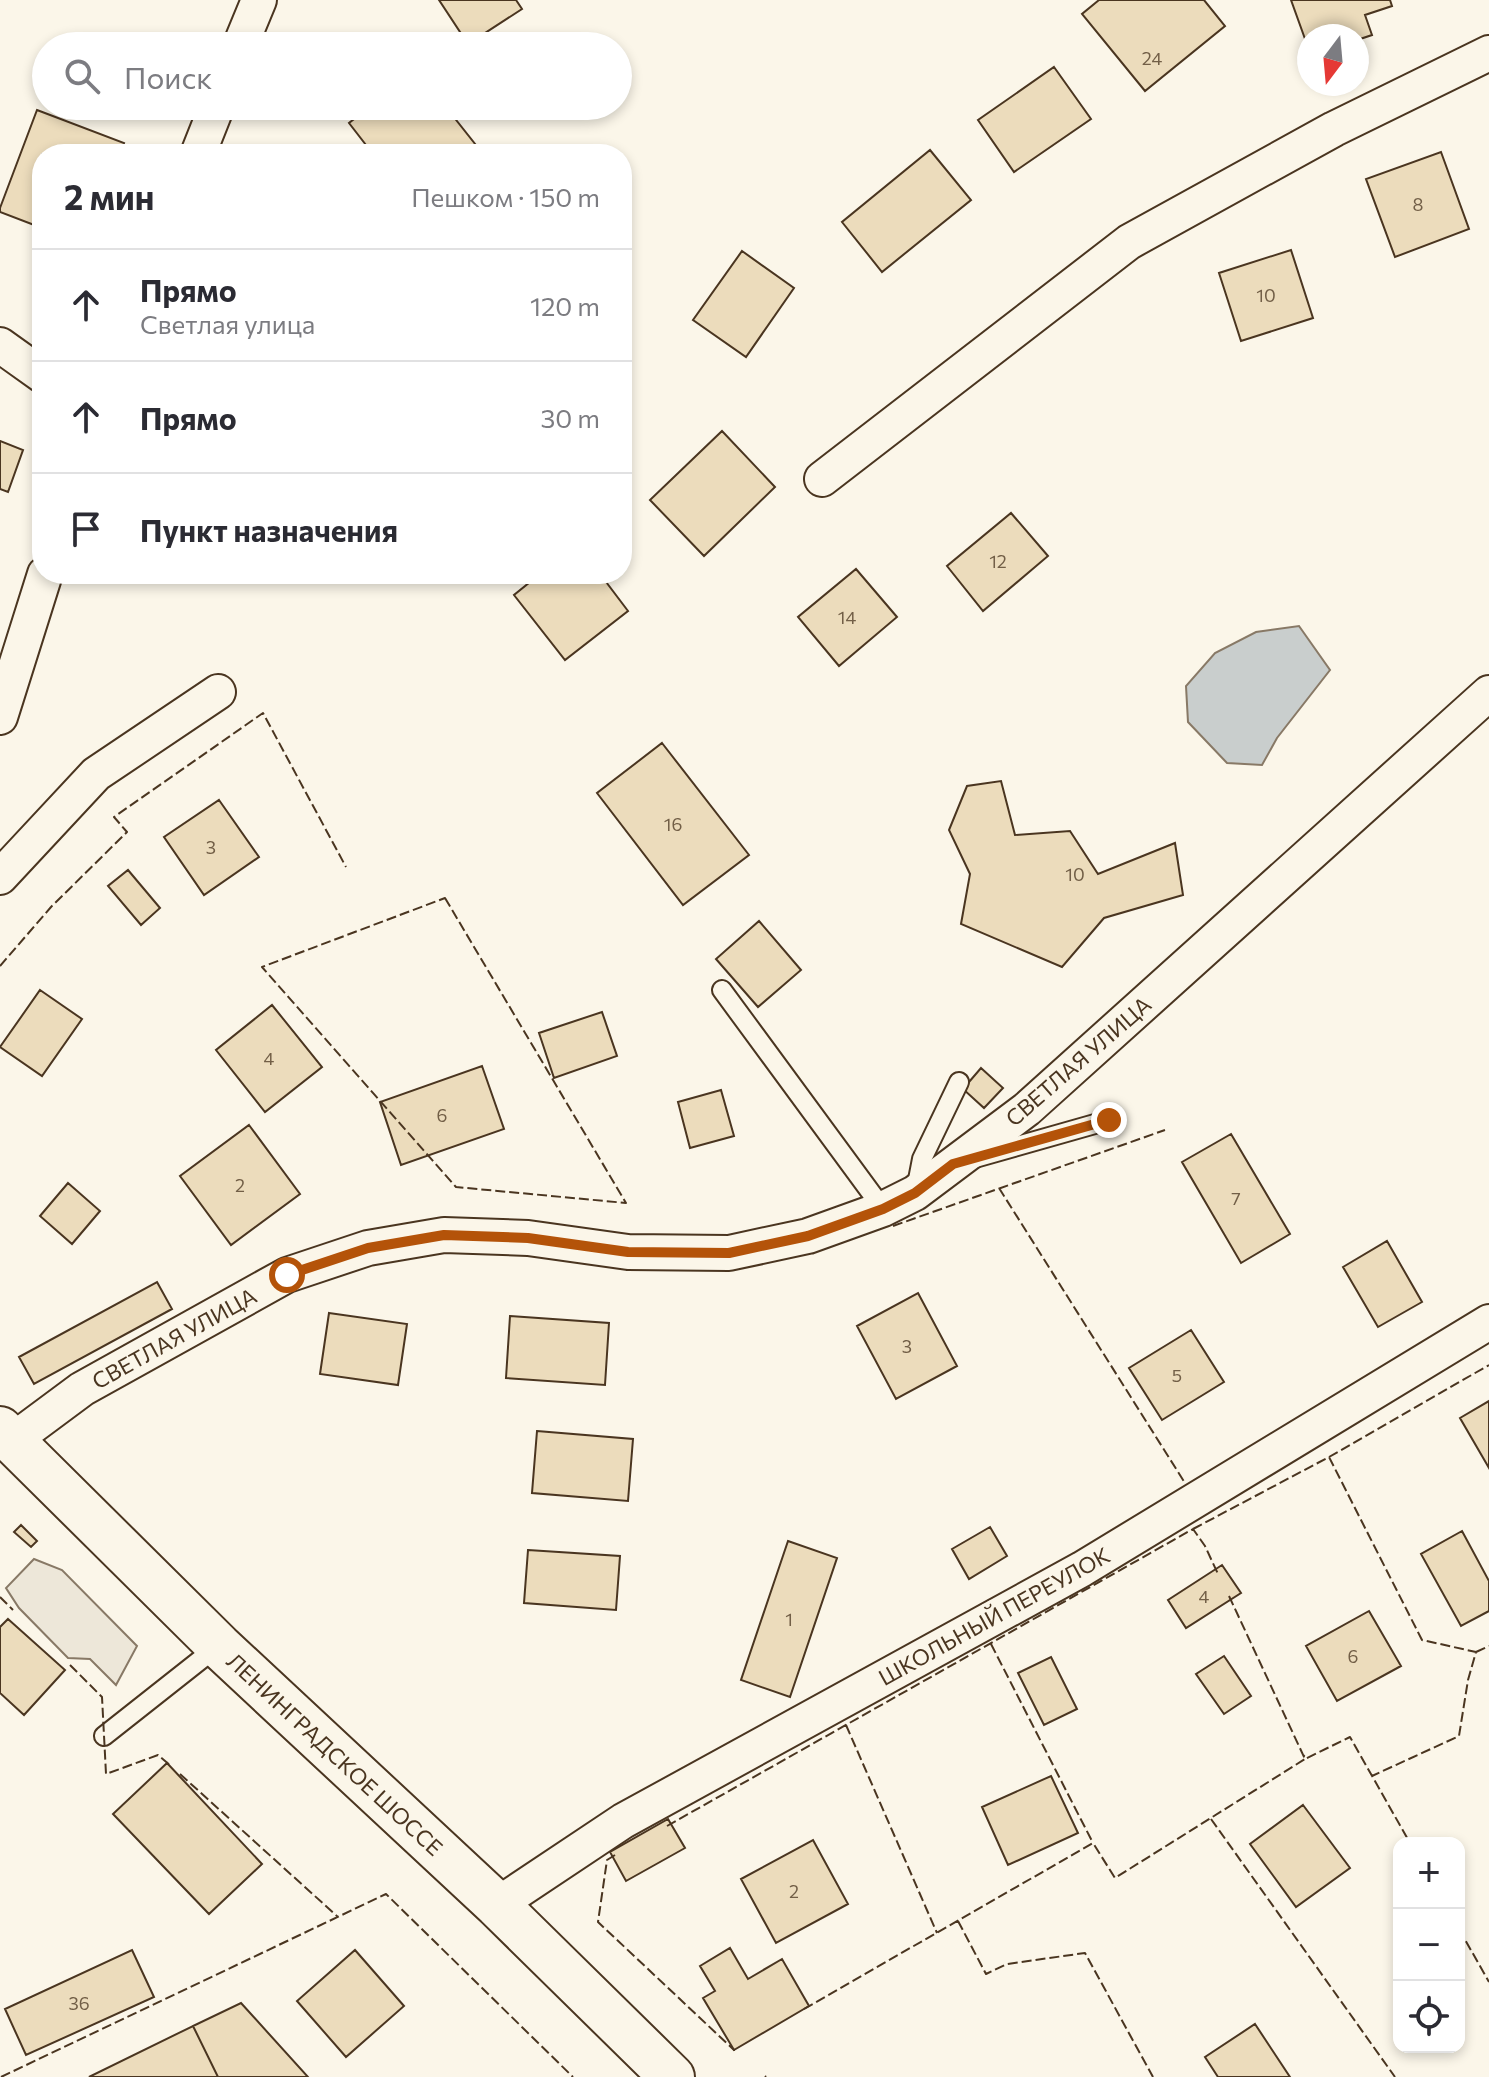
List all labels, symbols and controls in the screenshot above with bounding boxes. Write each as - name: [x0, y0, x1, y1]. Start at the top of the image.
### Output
- north arrow: [1297, 24, 1369, 96]
- search box: [32, 32, 632, 120]
- house number: 24: [1142, 47, 1162, 69]
- icon: search: [60, 54, 104, 98]
- text: Поиск: [124, 58, 212, 95]
- text: 2 мин: [64, 175, 155, 217]
- text: Пешком · 150 m: [411, 181, 600, 212]
- house number: 8: [1413, 193, 1424, 215]
- text: Прямо: [140, 271, 237, 308]
- icon: ahead: [64, 283, 108, 327]
- house number: 10: [1256, 284, 1276, 306]
- text: 120 m: [530, 290, 600, 321]
- text: Светлая улица: [140, 308, 315, 339]
- icon: ahead: [64, 395, 108, 439]
- text: Прямо: [140, 399, 237, 436]
- text: 30 m: [541, 402, 600, 433]
- icon: arrive: [64, 507, 108, 551]
- text: Пункт назначения: [140, 511, 398, 548]
- house number: 12: [989, 550, 1007, 572]
- house number: 14: [838, 606, 856, 628]
- house number: 16: [664, 813, 682, 835]
- house number: 3: [206, 836, 216, 858]
- house number: 10: [1065, 863, 1085, 885]
- street label: СВЕТЛАЯ УЛИЦА: [1000, 991, 1156, 1131]
- house number: 4: [264, 1047, 275, 1069]
- route end: [1091, 1102, 1127, 1138]
- house number: 6: [437, 1104, 447, 1126]
- house number: 2: [235, 1174, 245, 1196]
- house number: 7: [1231, 1187, 1241, 1209]
- route start: [269, 1257, 305, 1293]
- street label: СВЕТЛАЯ УЛИЦА: [87, 1282, 261, 1394]
- house number: 3: [902, 1335, 912, 1357]
- house number: 5: [1172, 1364, 1182, 1386]
- street label: ШКОЛЬНЫЙ ПЕРЕУЛОК: [874, 1541, 1115, 1691]
- house number: 4: [1199, 1585, 1210, 1607]
- house number: 1: [785, 1608, 793, 1630]
- house number: 6: [1348, 1645, 1358, 1667]
- street label: ЛЕНИНГРАДСКОЕ ШОССЕ: [222, 1647, 448, 1861]
- map controls: [1393, 1837, 1465, 2053]
- button: +: [1393, 1837, 1465, 1909]
- house number: 2: [789, 1880, 799, 1902]
- button: −: [1393, 1909, 1465, 1981]
- button: locate: [1393, 1981, 1465, 2053]
- house number: 36: [68, 1992, 90, 2014]

